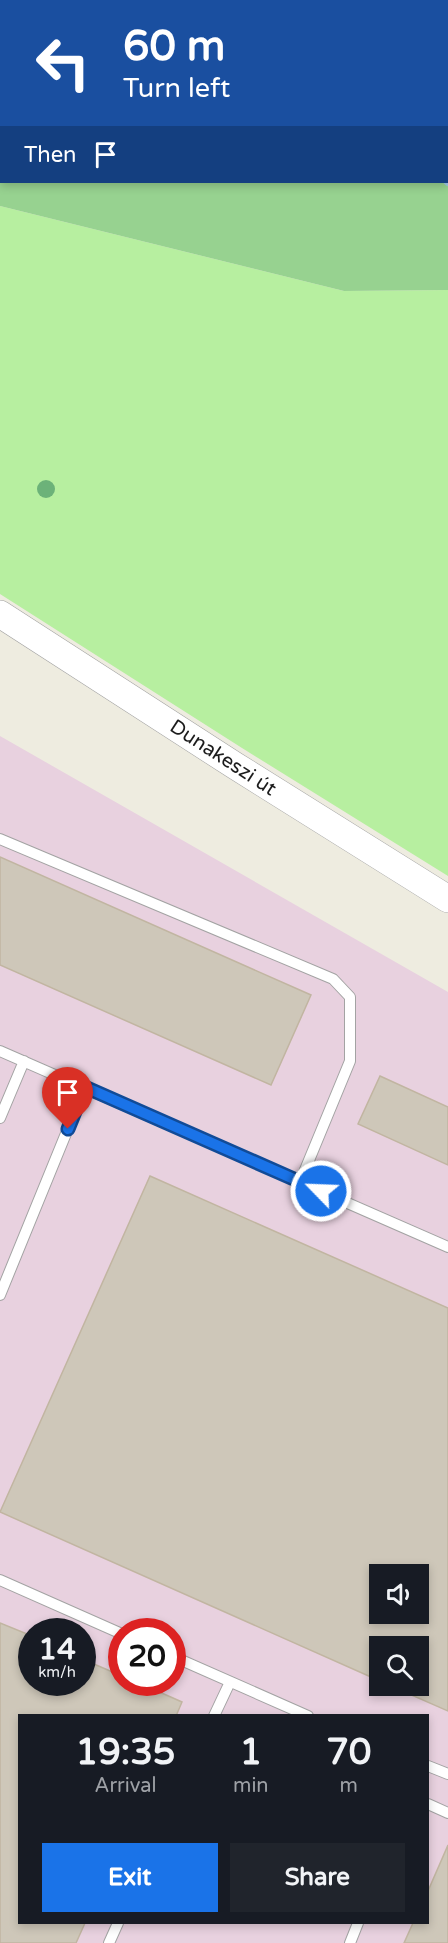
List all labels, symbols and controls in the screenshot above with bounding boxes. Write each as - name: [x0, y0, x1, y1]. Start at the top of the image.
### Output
- text: 60 m: [123, 21, 225, 72]
- icon: left: [24, 24, 102, 102]
- text: Turn left: [123, 72, 230, 105]
- icon: arrive: [89, 138, 122, 171]
- text: Then: [24, 142, 77, 168]
- street label: Dunakeszi út: [165, 715, 281, 801]
- pin: [42, 1067, 93, 1129]
- icon: arrive: [51, 1076, 84, 1109]
- position arrow: [289, 1159, 353, 1223]
- map controls: [369, 1564, 429, 1696]
- button: sound: [369, 1564, 429, 1624]
- speed limit sign: 20: [108, 1618, 186, 1696]
- text: 14: [38, 1631, 76, 1668]
- button: search: [369, 1636, 429, 1696]
- text: km/h: [38, 1663, 76, 1681]
- text: 19:35: [76, 1731, 175, 1774]
- text: 1: [239, 1731, 262, 1774]
- text: 70: [326, 1731, 371, 1774]
- text: Arrival: [95, 1774, 156, 1798]
- text: min: [233, 1774, 269, 1798]
- text: m: [340, 1774, 358, 1798]
- button: Exit: [42, 1843, 218, 1912]
- button: Share: [230, 1843, 405, 1912]

